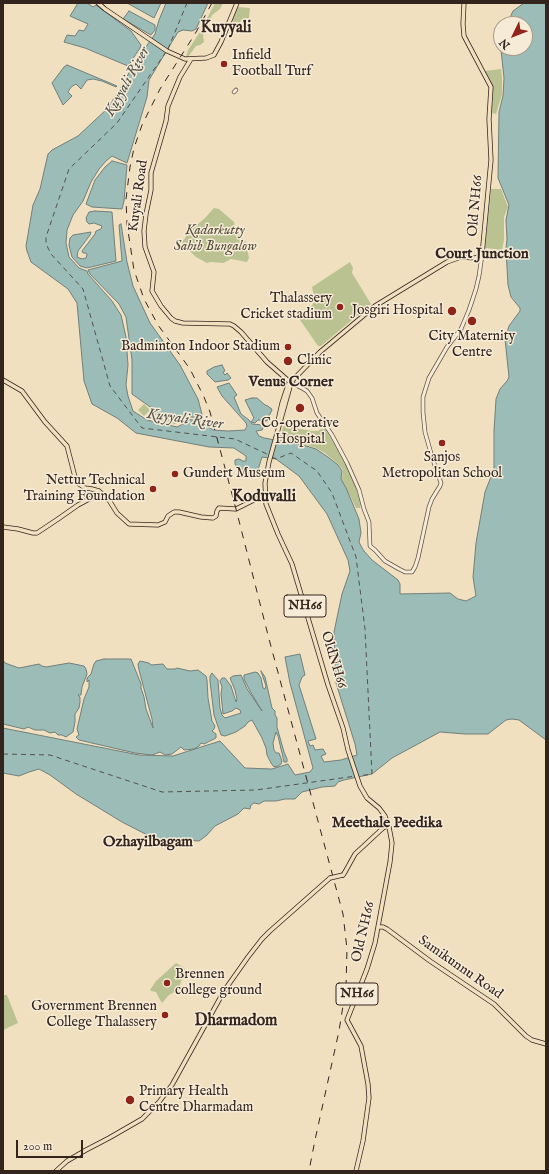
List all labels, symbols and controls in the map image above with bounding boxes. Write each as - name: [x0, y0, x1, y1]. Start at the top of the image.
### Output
- north arrow: [493, 16, 533, 56]
- district label: Kuyyali: [201, 19, 251, 39]
- text: N: [497, 35, 513, 52]
- water label: Kuyyali River: [102, 44, 154, 120]
- place label: Infield Football Turf: [232, 48, 311, 80]
- marker: Infield Football Turf: [219, 59, 229, 69]
- street label: Kuyali Road: [126, 159, 152, 233]
- street label: Old NH66: [465, 174, 487, 238]
- park label: Kadarkutty Sahib Bungalow: [174, 223, 256, 256]
- district label: Court Junction: [435, 246, 529, 264]
- place label: Thalassery Cricket stadium: [241, 291, 332, 324]
- marker: Thalassery Cricket stadium: [335, 302, 345, 312]
- place label: Josgiri Hospital: [352, 303, 443, 319]
- marker: Josgiri Hospital: [446, 305, 458, 317]
- marker: City Maternity Centre: [466, 315, 478, 327]
- place label: City Maternity Centre: [429, 329, 515, 362]
- place label: Badminton Indoor Stadium: [121, 339, 280, 355]
- marker: Badminton Indoor Stadium: [283, 342, 293, 352]
- place label: Clinic: [297, 353, 332, 369]
- marker: Clinic: [282, 355, 294, 367]
- district label: Venus Corner: [249, 374, 333, 392]
- marker: Co-operative Hospital: [294, 402, 306, 414]
- water label: Kuyyali River: [146, 406, 224, 434]
- place label: Co-operative Hospital: [261, 416, 339, 448]
- marker: Sanjos Metropolitan School: [437, 438, 447, 448]
- place label: Sanjos Metropolitan School: [382, 450, 502, 482]
- place label: Gundert Museum: [183, 466, 285, 482]
- marker: Gundert Museum: [170, 469, 180, 479]
- place label: Nettur Technical Training Foundation: [24, 473, 145, 506]
- marker: Nettur Technical Training Foundation: [148, 484, 158, 494]
- district label: Koduvalli: [232, 488, 296, 508]
- road number: NH66: [284, 595, 326, 617]
- street label: OldNH66: [316, 629, 350, 691]
- district label: Meethale Peedika: [332, 815, 442, 833]
- district label: Ozhayilbagam: [103, 834, 193, 852]
- street label: Old NH66: [349, 900, 379, 964]
- street label: Samikunnu Road: [415, 933, 505, 1003]
- place label: Brennen college ground: [175, 967, 262, 1000]
- marker: Brennen college ground: [162, 978, 172, 988]
- road number: NH66: [336, 983, 378, 1005]
- place label: Government Brennen College Thalassery: [31, 999, 157, 1032]
- marker: Government Brennen College Thalassery: [160, 1010, 170, 1020]
- district label: Dharmadom: [195, 1012, 277, 1032]
- place label: Primary Health Centre Dharmadam: [139, 1084, 253, 1116]
- marker: Primary Health Centre Dharmadam: [124, 1094, 136, 1106]
- scale bar: [18, 1132, 85, 1158]
- text: 200 m: [23, 1139, 52, 1154]

